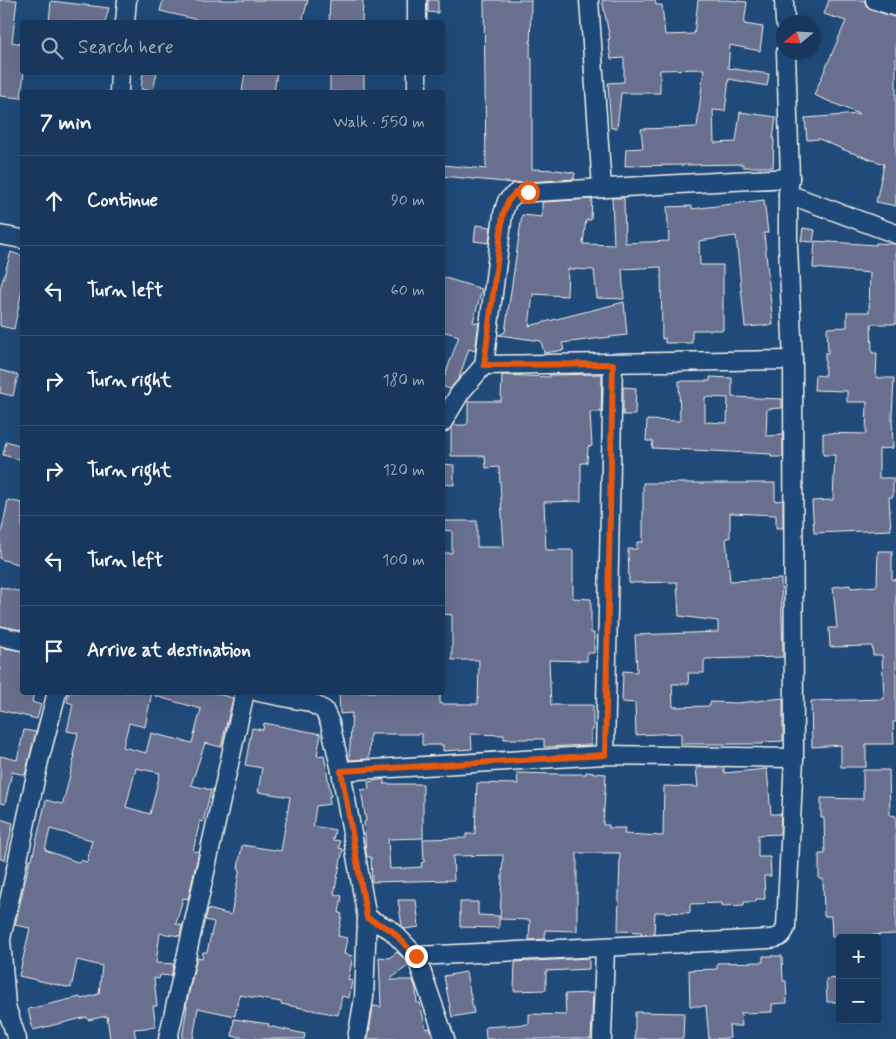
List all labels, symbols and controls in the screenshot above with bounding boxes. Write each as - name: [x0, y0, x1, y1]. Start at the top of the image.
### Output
- north arrow: [776, 15, 821, 60]
- search box: [20, 20, 445, 75]
- icon: search: [38, 34, 66, 62]
- text: Search here: [78, 35, 174, 60]
- text: 7 min: [40, 109, 92, 137]
- text: Walk · 550 m: [333, 112, 425, 133]
- route start: [517, 181, 540, 204]
- icon: ahead: [40, 187, 68, 215]
- text: Continue: [87, 188, 158, 213]
- text: 90 m: [391, 190, 425, 211]
- icon: left: [40, 277, 68, 305]
- text: Turn left: [87, 278, 163, 303]
- text: 60 m: [391, 280, 425, 301]
- icon: right: [40, 367, 68, 395]
- text: Turn right: [87, 368, 171, 393]
- text: 180 m: [382, 370, 425, 391]
- icon: right: [40, 457, 68, 485]
- text: Turn right: [87, 458, 171, 483]
- text: 120 m: [383, 460, 425, 481]
- icon: left: [40, 547, 68, 575]
- text: Turn left: [87, 548, 163, 573]
- text: 100 m: [382, 550, 425, 571]
- icon: arrive: [40, 637, 68, 665]
- text: Arrive at destination: [87, 638, 251, 663]
- map controls: [836, 934, 881, 1024]
- button: +: [836, 934, 881, 979]
- route end: [405, 945, 428, 968]
- button: −: [836, 979, 881, 1024]

